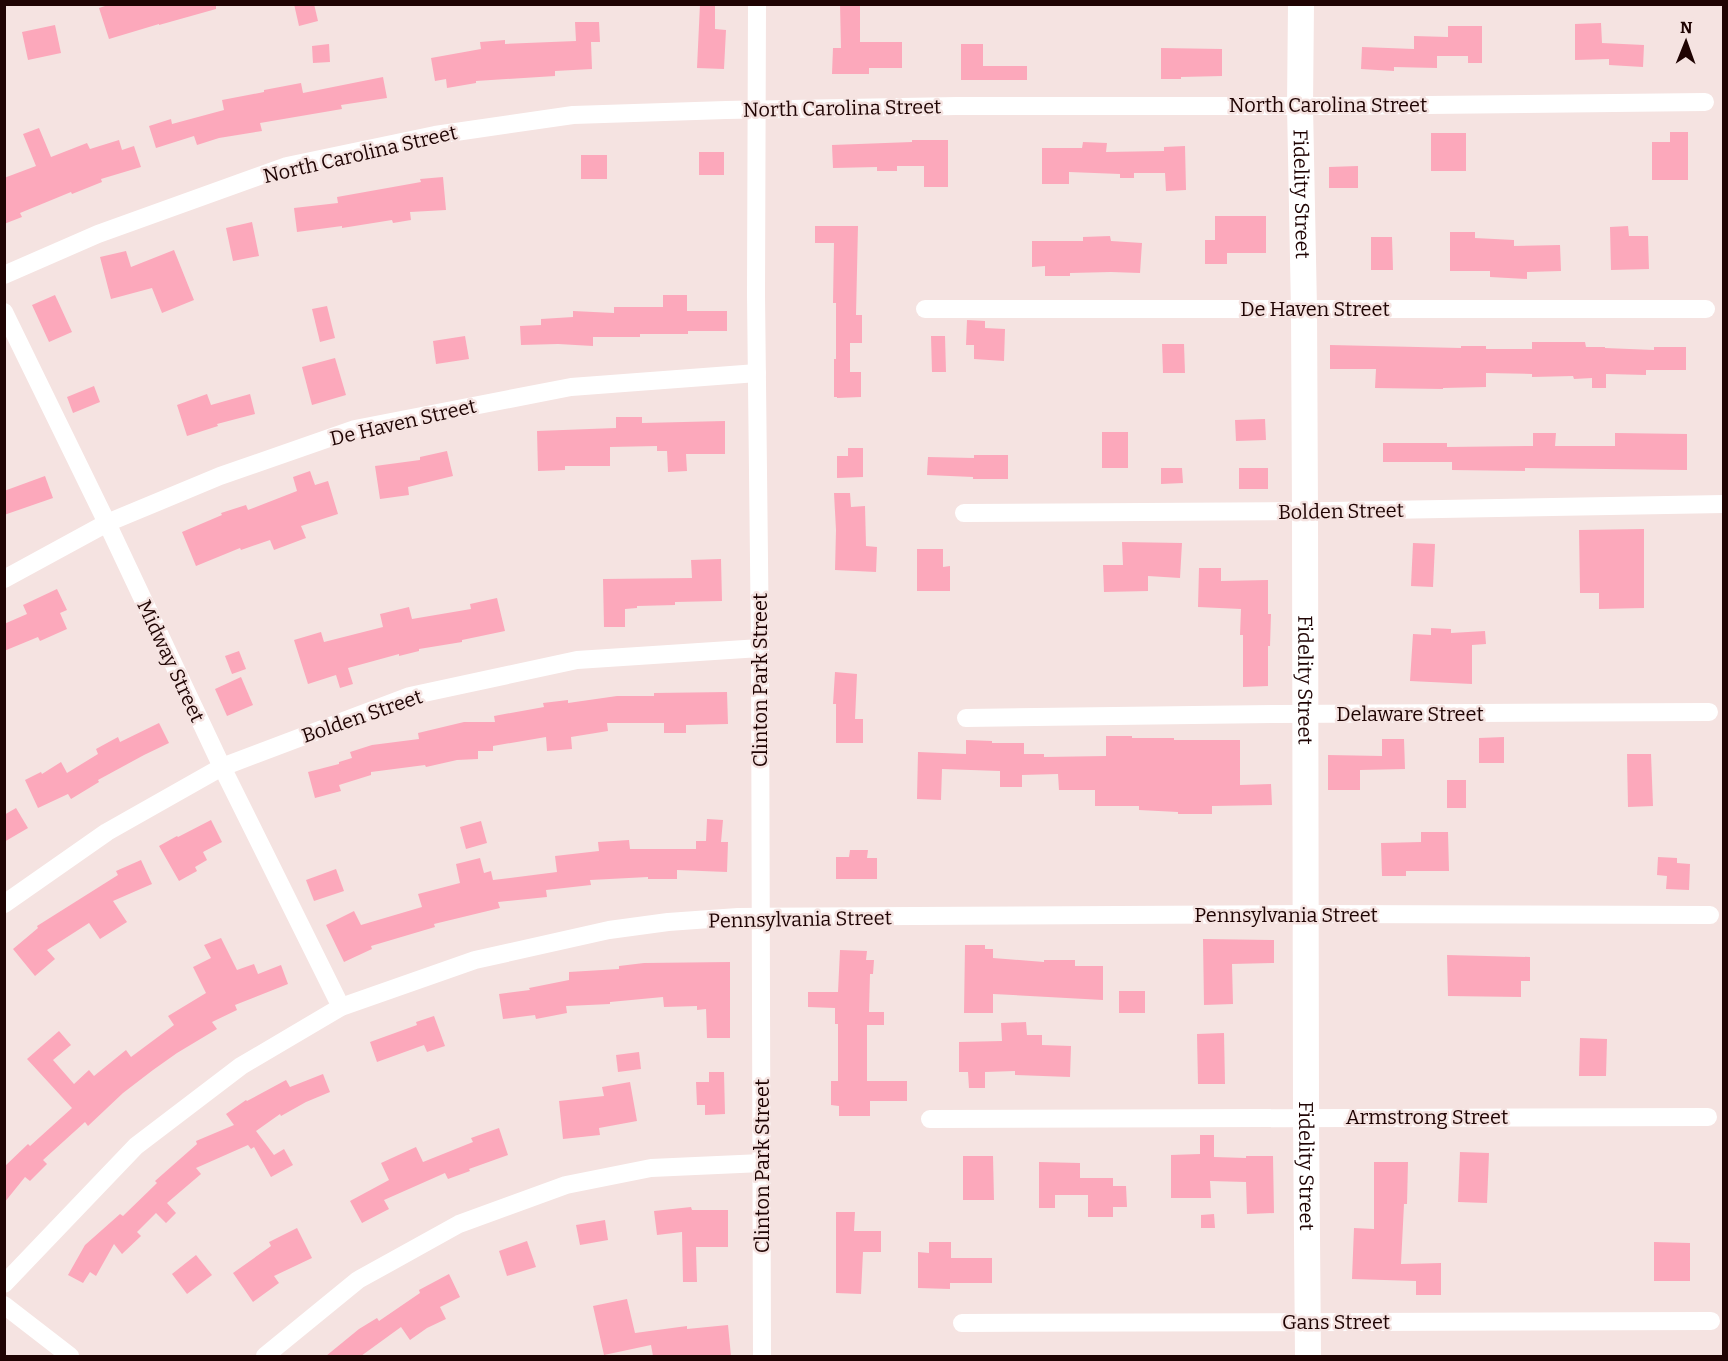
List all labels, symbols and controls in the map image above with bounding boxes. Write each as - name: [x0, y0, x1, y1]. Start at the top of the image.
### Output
- north arrow: [1656, 12, 1716, 72]
- text: N: [1680, 18, 1693, 37]
- street label: North Carolina Street: [1229, 93, 1427, 117]
- street label: North Carolina Street: [743, 94, 941, 122]
- street label: North Carolina Street: [261, 120, 459, 188]
- street label: Fidelity Street: [1288, 129, 1315, 259]
- street label: De Haven Street: [1240, 297, 1390, 321]
- street label: De Haven Street: [328, 394, 478, 450]
- street label: Bolden Street: [1278, 498, 1404, 524]
- street label: Clinton Park Street: [748, 593, 772, 767]
- street label: Midway Street: [132, 596, 210, 726]
- street label: Fidelity Street: [1293, 615, 1317, 745]
- street label: Bolden Street: [299, 684, 425, 748]
- street label: Delaware Street: [1336, 702, 1484, 726]
- street label: Pennsylvania Street: [1194, 903, 1378, 927]
- street label: Pennsylvania Street: [708, 905, 892, 933]
- street label: Clinton Park Street: [750, 1079, 774, 1253]
- street label: Fidelity Street: [1294, 1101, 1319, 1231]
- street label: Armstrong Street: [1346, 1105, 1508, 1129]
- street label: Gans Street: [1282, 1310, 1390, 1334]

